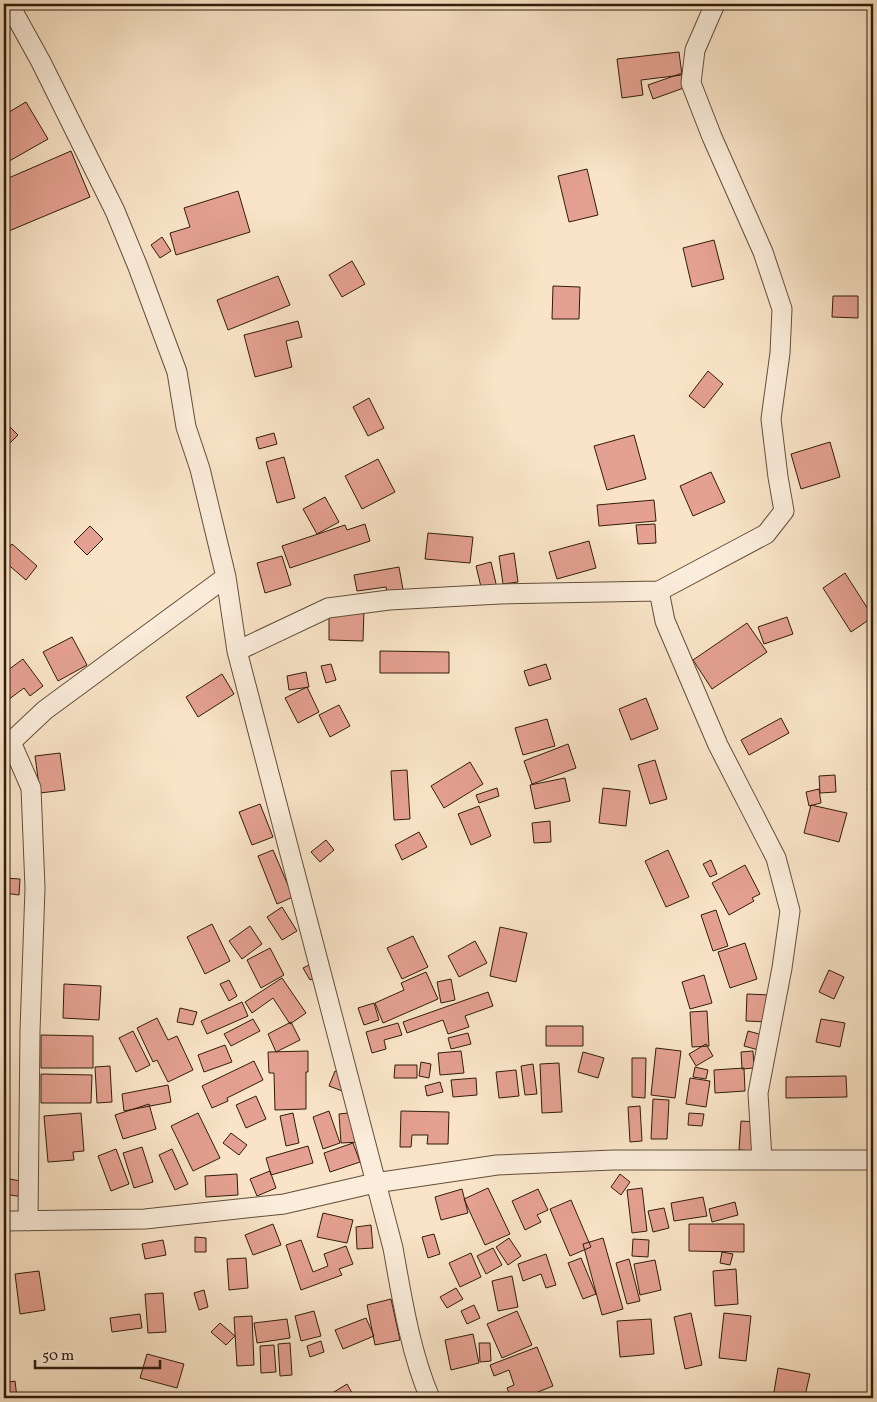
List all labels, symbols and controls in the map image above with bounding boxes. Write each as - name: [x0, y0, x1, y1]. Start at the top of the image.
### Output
- scale bar: [35, 1337, 160, 1369]
- text: 50 m: [42, 1346, 74, 1367]

